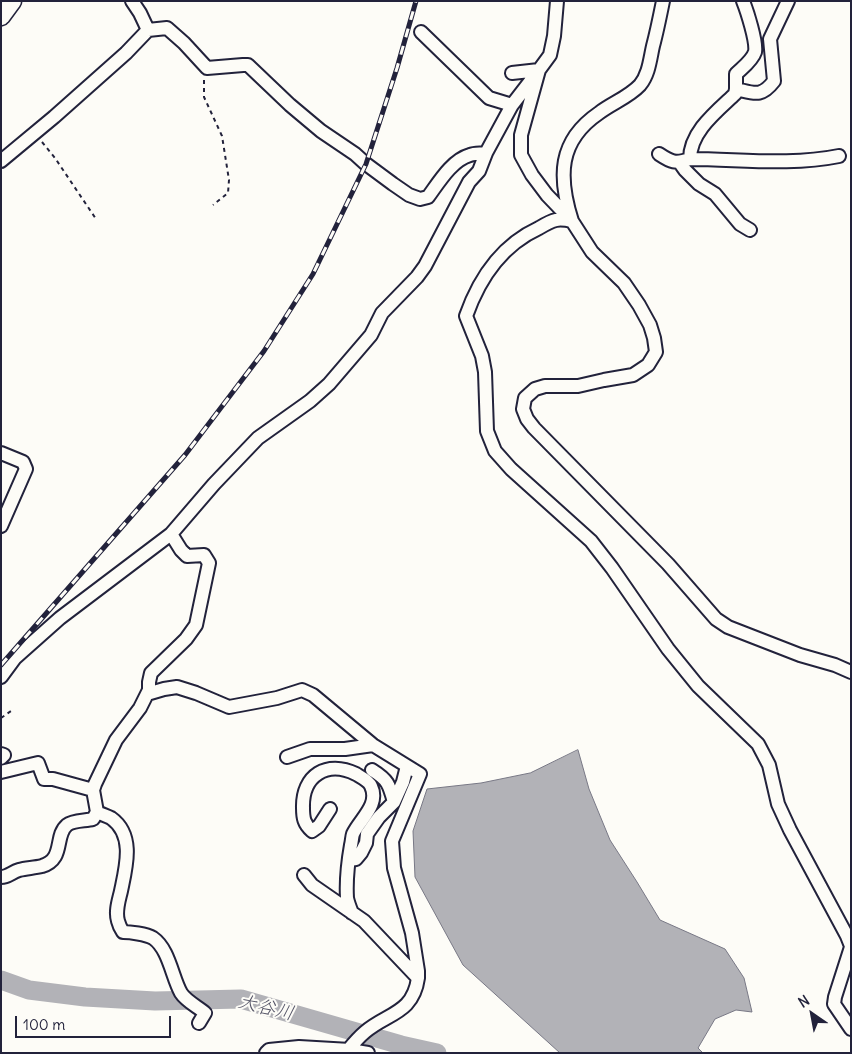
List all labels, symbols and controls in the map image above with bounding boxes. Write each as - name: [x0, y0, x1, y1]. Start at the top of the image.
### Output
- north arrow: [787, 989, 837, 1039]
- water label: 大谷川: [236, 990, 296, 1026]
- text: N: [795, 991, 813, 1012]
- scale bar: [18, 1006, 174, 1038]
- text: 100 m: [23, 1015, 65, 1034]

